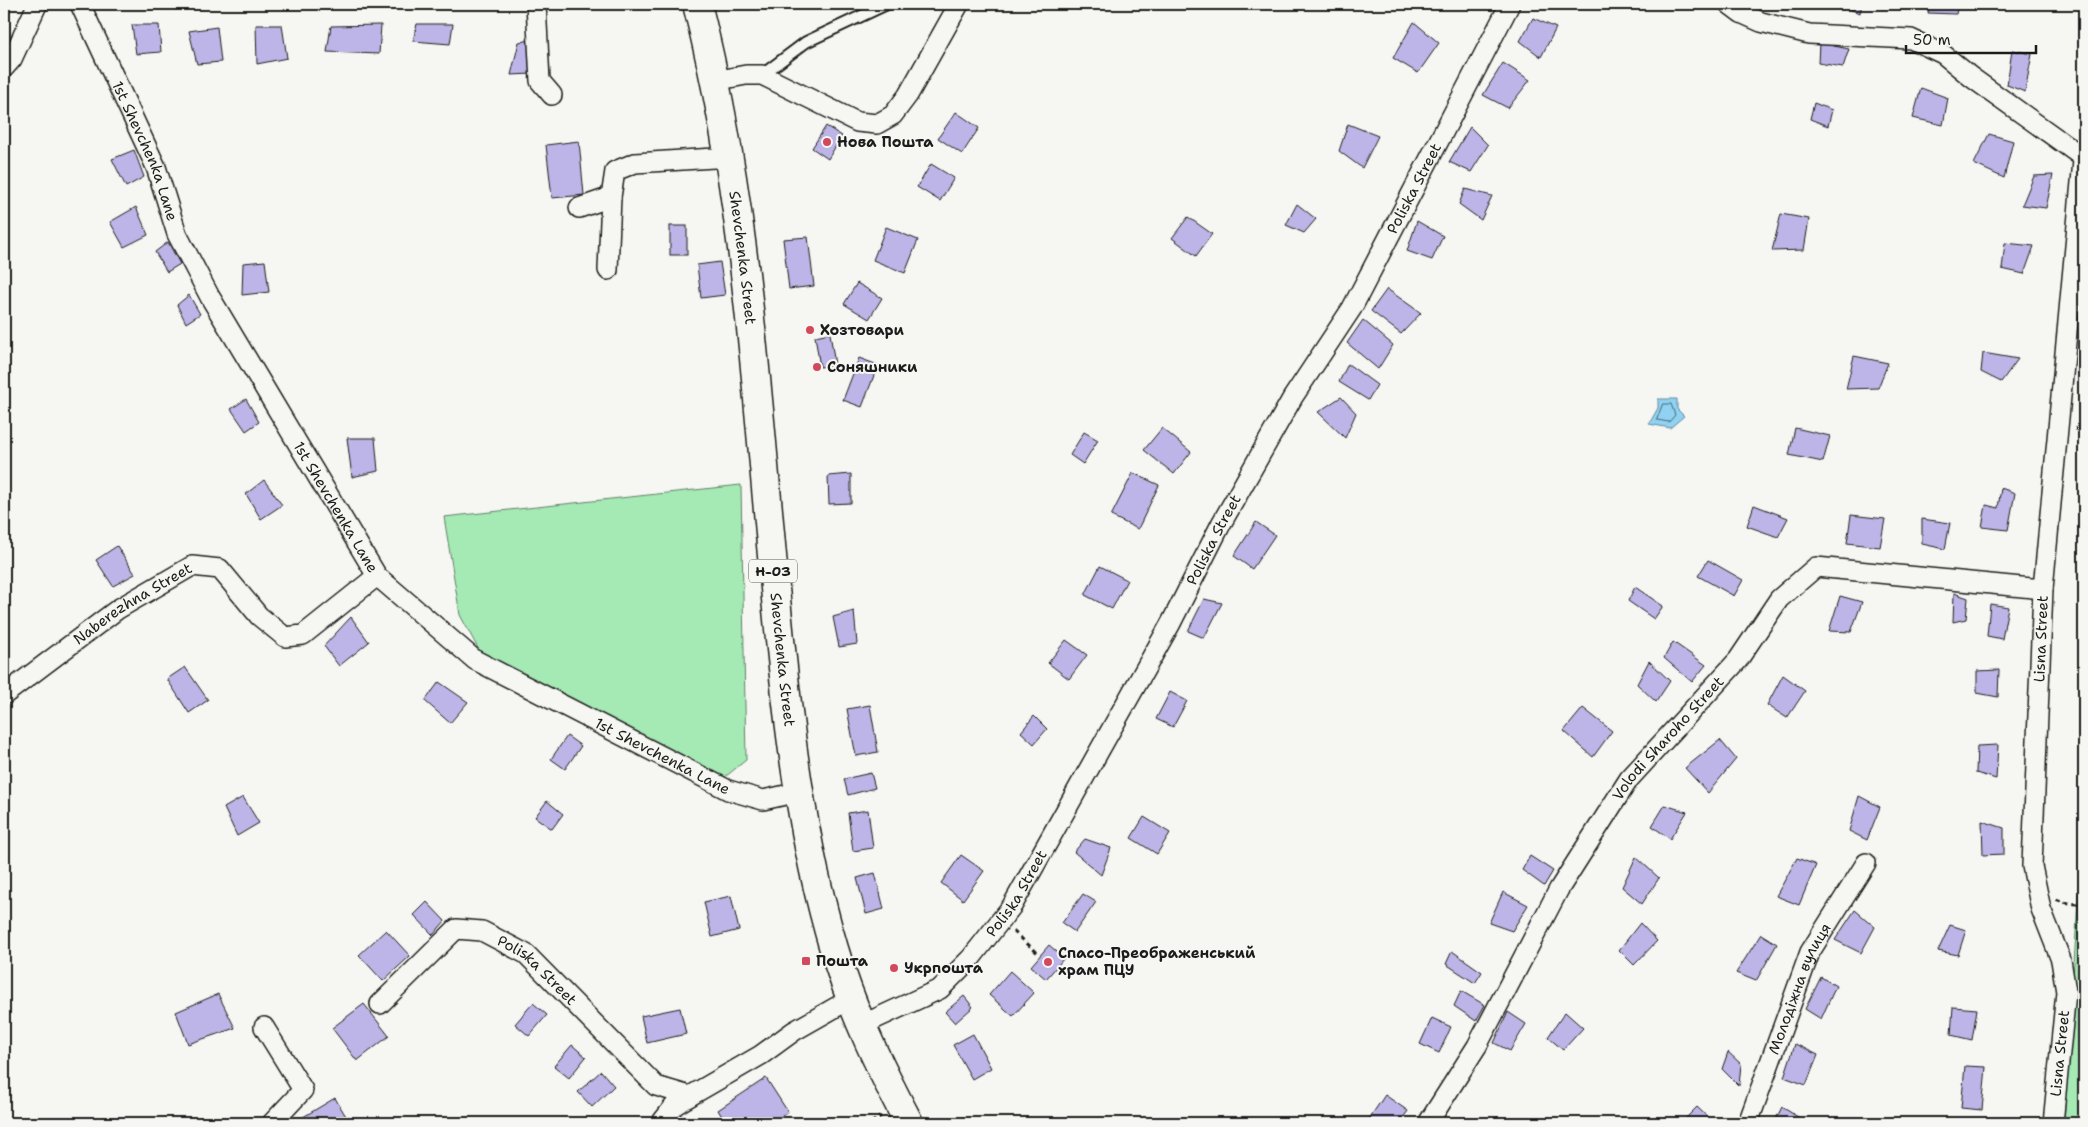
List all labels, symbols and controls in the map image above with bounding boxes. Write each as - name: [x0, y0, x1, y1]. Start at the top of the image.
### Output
- scale bar: [1906, 22, 2036, 54]
- text: 50 m: [1913, 30, 1951, 50]
- street label: 1st Shevchenka Lane: [107, 78, 182, 223]
- place label: Нова Пошта: [837, 132, 934, 152]
- marker: Нова Пошта: [821, 136, 833, 148]
- street label: Poliska Street: [1382, 140, 1446, 237]
- street label: Shevchenka Street: [724, 190, 761, 325]
- place label: Хозтовари: [820, 320, 904, 340]
- marker: Хозтовари: [804, 324, 816, 336]
- place label: Соняшники: [827, 357, 918, 377]
- marker: Соняшники: [811, 361, 823, 373]
- street label: 1st Shevchenka Lane: [289, 438, 383, 576]
- street label: Poliska Street: [1182, 491, 1246, 589]
- street label: Naberezhna Street: [69, 558, 196, 649]
- road number: Н-03: [749, 560, 797, 582]
- street label: Shevchenka Street: [765, 592, 800, 728]
- street label: Lisna Street: [2029, 595, 2053, 683]
- street label: Volodi Sharoho Street: [1608, 672, 1728, 804]
- street label: 1st Shevchenka Lane: [591, 713, 733, 799]
- street label: Poliska Street: [981, 846, 1051, 941]
- street label: Молодіжна вулиця: [1764, 919, 1836, 1057]
- street label: Poliska Street: [494, 931, 581, 1010]
- place label: Спасо-Преображенський храм ПЦУ: [1058, 943, 1256, 980]
- place label: Пошта: [816, 951, 869, 971]
- marker: Пошта: [800, 955, 812, 967]
- marker: Спасо-Преображенський храм ПЦУ: [1042, 956, 1054, 968]
- place label: Укрпошта: [904, 958, 984, 978]
- marker: Укрпошта: [888, 962, 900, 974]
- street label: Lisna Street: [2046, 1009, 2074, 1097]

